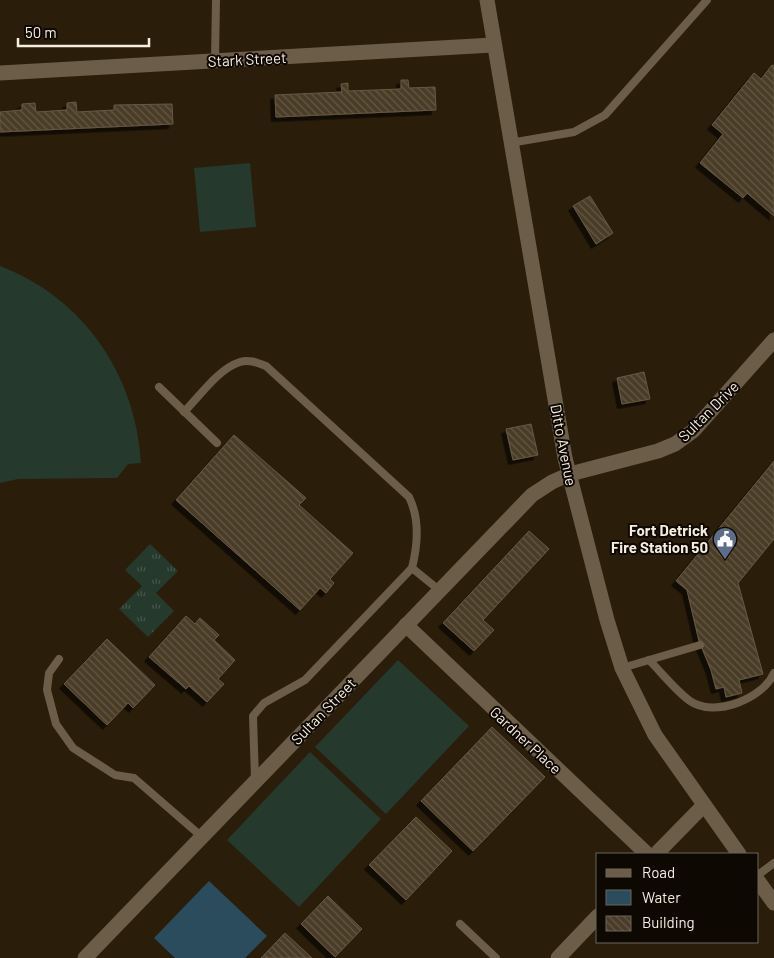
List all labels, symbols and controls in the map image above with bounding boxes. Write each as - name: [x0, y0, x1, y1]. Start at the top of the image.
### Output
- scale bar: [18, 15, 149, 47]
- text: 50 m: [25, 23, 57, 41]
- street label: Stark Street: [207, 48, 287, 70]
- street label: Sultan Drive: [674, 377, 742, 445]
- street label: Ditto Avenue: [547, 403, 581, 487]
- place label: Fort Detrick Fire Station 50: [611, 521, 708, 556]
- public building icon: Fort Detrick Fire Station 50: [712, 526, 738, 560]
- street label: Sultan Street: [287, 674, 359, 748]
- street label: Gardner Place: [487, 703, 565, 777]
- legend: [596, 853, 759, 943]
- text: Road: [642, 863, 675, 881]
- text: Water: [642, 888, 681, 906]
- text: Building: [642, 913, 695, 931]

